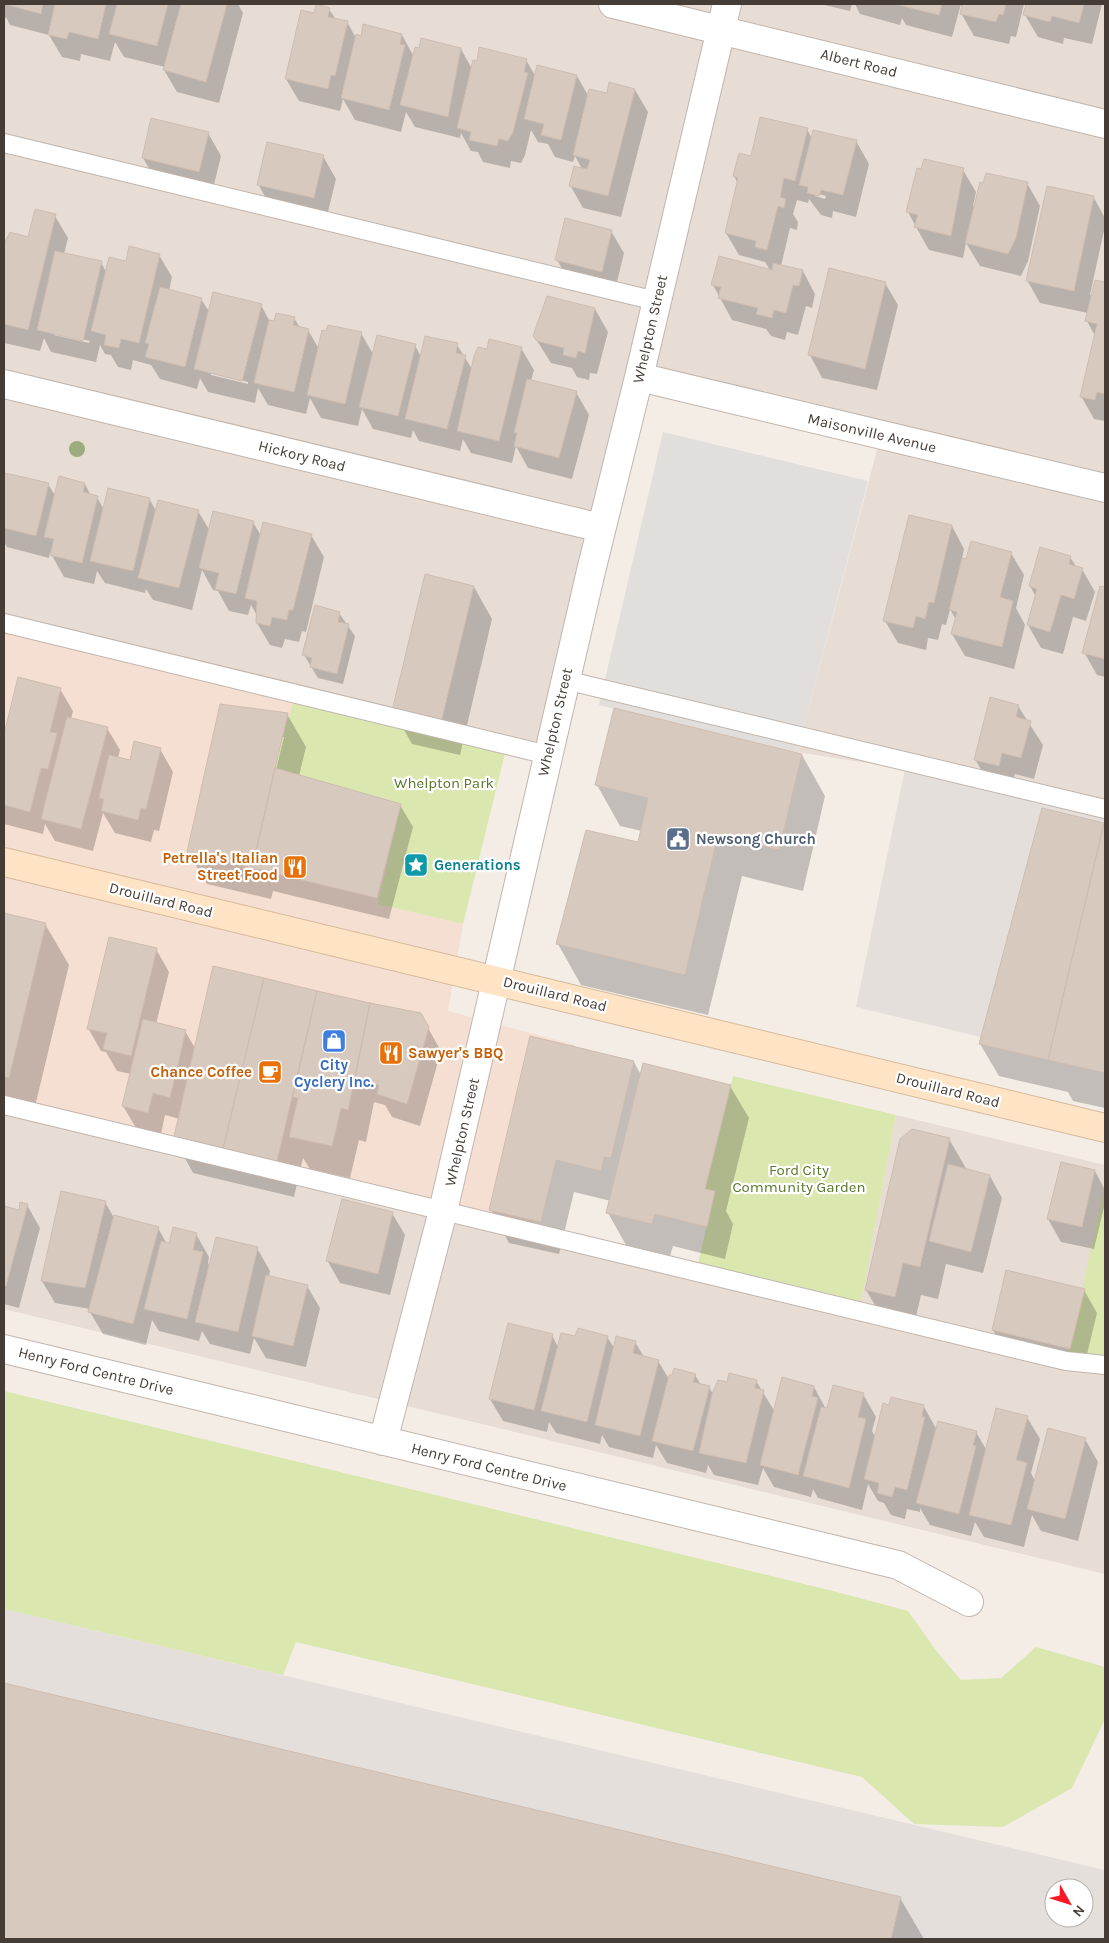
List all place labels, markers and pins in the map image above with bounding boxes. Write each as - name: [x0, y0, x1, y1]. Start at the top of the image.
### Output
- public building icon: Newsong Church: [665, 826, 691, 852]
- place label: Newsong Church: [696, 830, 816, 848]
- place label: Petrella's Italian Street Food: [162, 849, 278, 884]
- place icon: Generations: [403, 852, 429, 878]
- restaurant icon: Petrella's Italian Street Food: [282, 854, 308, 880]
- place label: Generations: [434, 856, 521, 874]
- shop icon: City Cyclery Inc.: [321, 1028, 347, 1054]
- restaurant icon: Sawyer's BBQ: [378, 1040, 404, 1066]
- place label: Sawyer's BBQ: [408, 1044, 503, 1062]
- place label: City Cyclery Inc.: [294, 1056, 374, 1091]
- cafe icon: Chance Coffee: [257, 1059, 283, 1085]
- place label: Chance Coffee: [150, 1063, 252, 1081]

